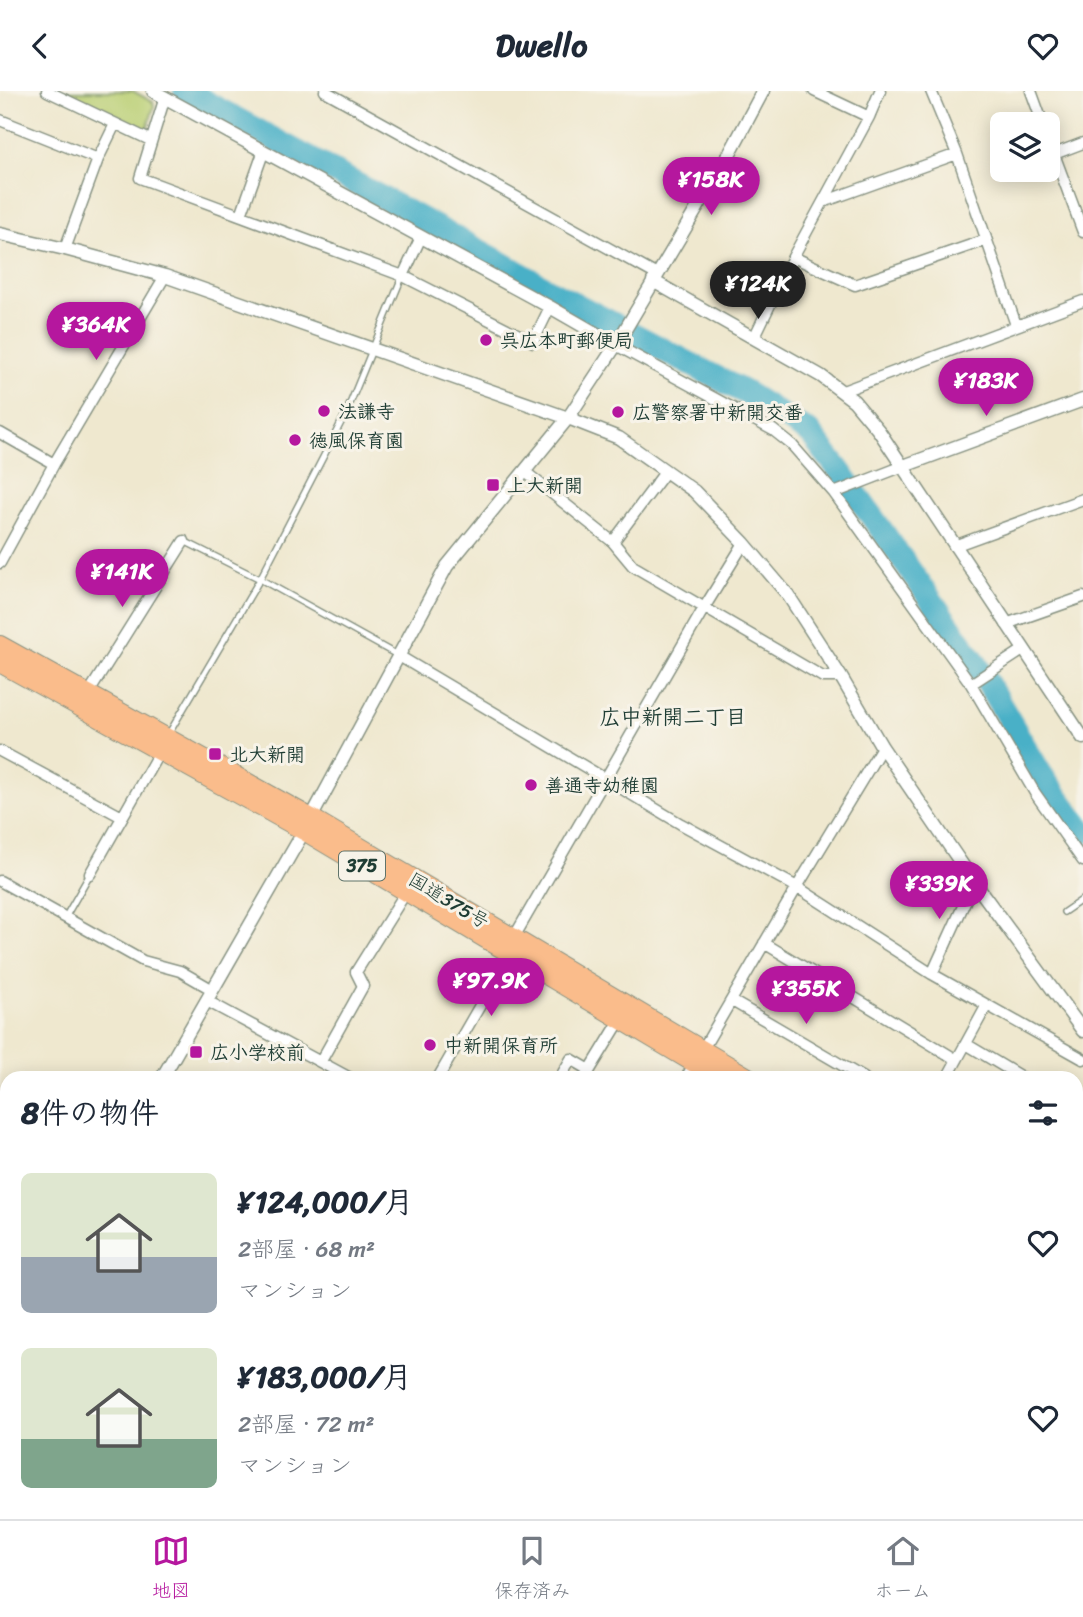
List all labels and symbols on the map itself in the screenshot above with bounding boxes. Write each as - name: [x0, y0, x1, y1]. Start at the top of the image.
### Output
- pin: ¥158K: [662, 157, 760, 217]
- pin: ¥124K: [709, 261, 807, 321]
- pin: ¥364K: [47, 303, 145, 362]
- place label: 呉広本町郵便局: [500, 324, 633, 357]
- marker: 呉広本町郵便局: [478, 332, 494, 348]
- pin: ¥183K: [937, 359, 1035, 418]
- place label: 法謙寺: [338, 395, 395, 428]
- place label: 広警察署中新開交番: [632, 396, 803, 429]
- marker: 法謙寺: [316, 403, 332, 419]
- marker: 広警察署中新開交番: [610, 404, 626, 420]
- place label: 徳風保育園: [309, 424, 404, 457]
- marker: 徳風保育園: [287, 432, 303, 448]
- place label: 上大新開: [507, 469, 583, 502]
- marker: 上大新開: [485, 477, 501, 493]
- pin: ¥141K: [73, 549, 171, 609]
- district label: 広中新開二丁目: [600, 698, 747, 736]
- place label: 北大新開: [229, 738, 305, 771]
- marker: 北大新開: [207, 746, 223, 762]
- place label: 善通寺幼稚園: [545, 769, 659, 802]
- marker: 善通寺幼稚園: [523, 777, 539, 793]
- road number: 375: [339, 851, 385, 881]
- pin: ¥339K: [890, 861, 988, 921]
- street label: 国道375号: [402, 863, 496, 938]
- pin: ¥97.9K: [434, 958, 548, 1018]
- pin: ¥355K: [757, 967, 855, 1026]
- place label: 中新開保育所: [444, 1029, 558, 1062]
- place label: 広小学校前: [210, 1036, 305, 1069]
- marker: 中新開保育所: [422, 1037, 438, 1053]
- marker: 広小学校前: [188, 1044, 204, 1060]

